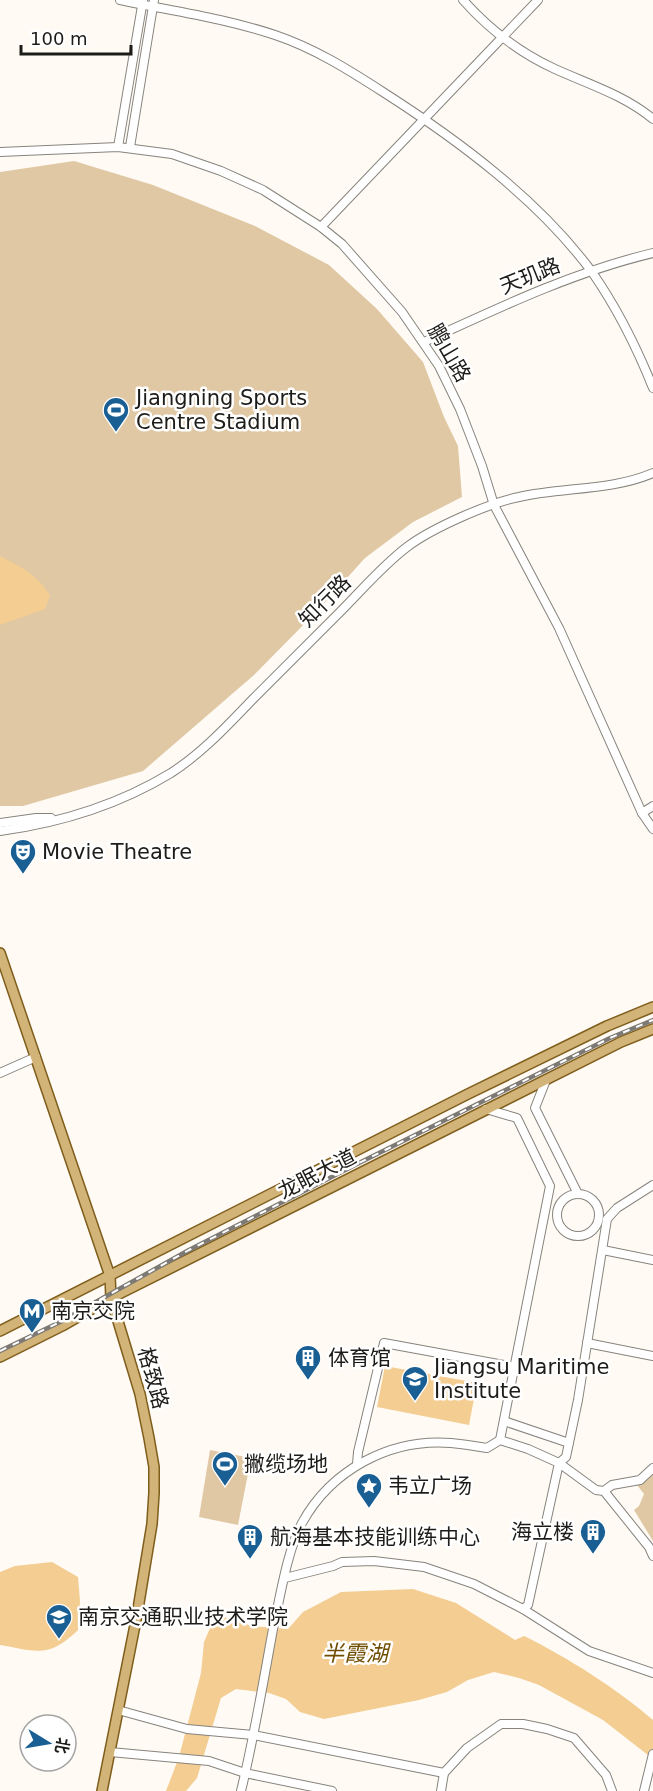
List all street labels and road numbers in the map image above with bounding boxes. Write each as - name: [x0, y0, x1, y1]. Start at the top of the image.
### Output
- street label: 天玑路: [496, 253, 564, 299]
- street label: 鹏山路: [423, 320, 475, 386]
- street label: 知行路: [294, 570, 356, 632]
- street label: 龙眠大道: [274, 1144, 360, 1204]
- street label: 格致路: [133, 1344, 173, 1412]

